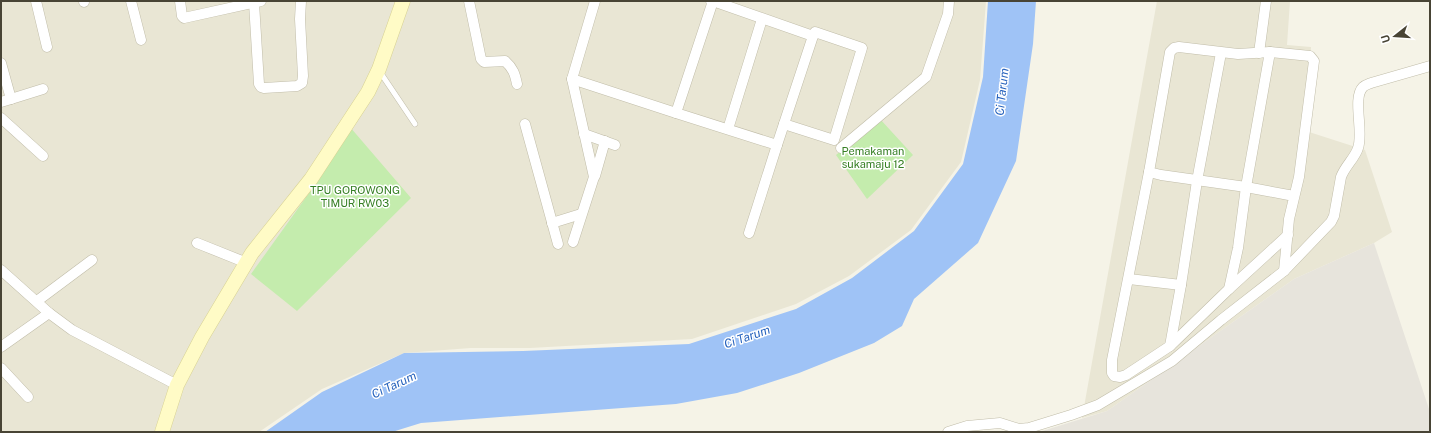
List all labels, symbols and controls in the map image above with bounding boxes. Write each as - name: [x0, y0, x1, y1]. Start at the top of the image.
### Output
- north arrow: [1375, 16, 1415, 56]
- text: U: [1379, 33, 1392, 44]
- water label: Ci Tarum: [993, 68, 1011, 116]
- park label: Pemakaman sukamaju 12: [842, 145, 905, 170]
- park label: TPU GOROWONG TIMUR RW03: [310, 184, 400, 209]
- water label: Ci Tarum: [722, 323, 772, 351]
- water label: Ci Tarum: [369, 369, 419, 401]

